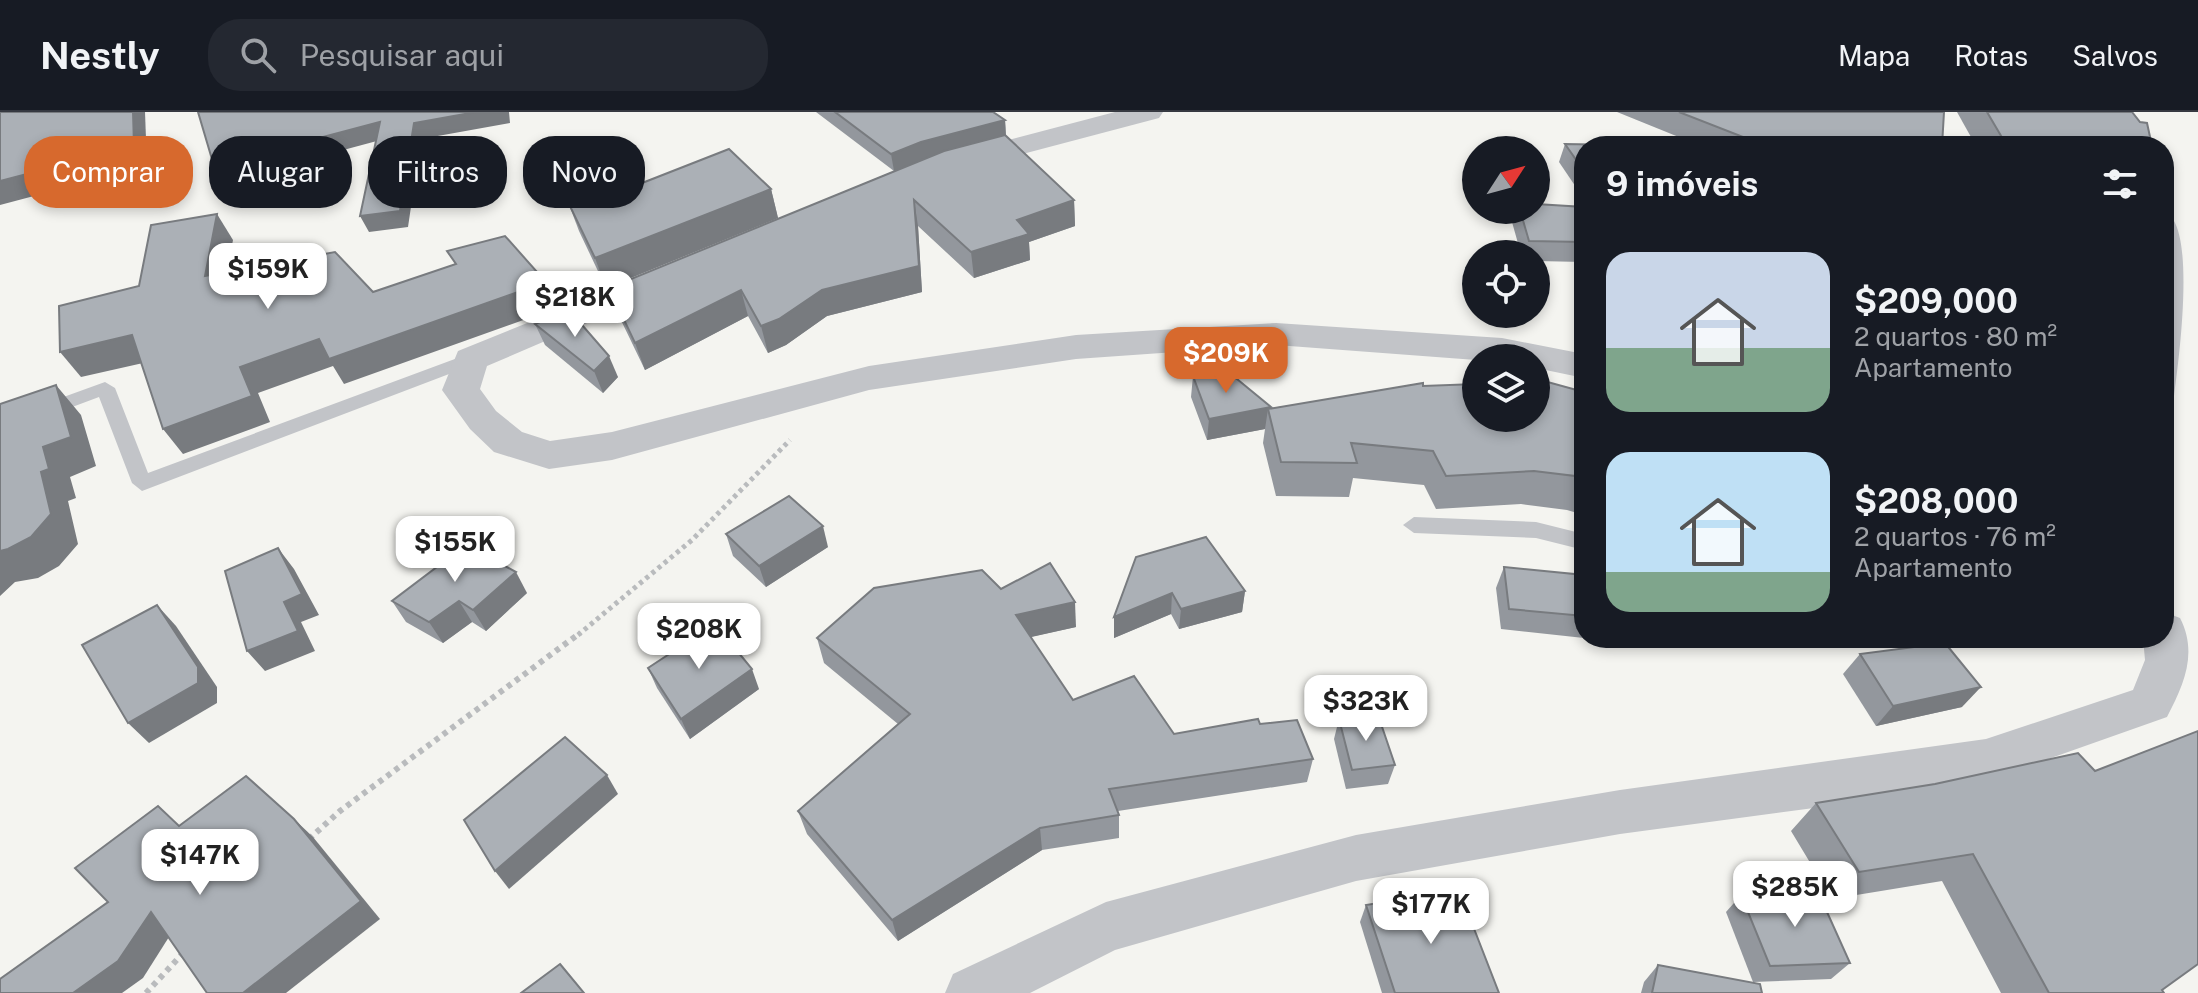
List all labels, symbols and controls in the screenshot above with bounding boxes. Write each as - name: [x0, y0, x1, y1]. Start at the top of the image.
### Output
- search box: [208, 19, 768, 91]
- text: Nestly: [40, 33, 160, 78]
- icon: search: [236, 33, 280, 77]
- text: Pesquisar aqui: [300, 37, 504, 73]
- text: Mapa: [1838, 39, 1910, 72]
- text: Rotas: [1954, 39, 2028, 72]
- text: Salvos: [2072, 39, 2158, 72]
- chip: Comprar: [24, 136, 193, 208]
- chip: Alugar: [209, 136, 352, 208]
- chip: Filtros: [368, 136, 507, 208]
- chip: Novo: [523, 136, 645, 208]
- north arrow: [1462, 136, 1550, 224]
- map controls: [1462, 136, 1550, 432]
- icon: filters: [2098, 162, 2142, 206]
- text: 9 imóveis: [1606, 164, 1759, 204]
- button: locate: [1462, 240, 1550, 328]
- pin: $159K: [212, 243, 324, 311]
- text: $159K: [227, 253, 309, 284]
- pin: $218K: [519, 271, 631, 339]
- text: $218K: [534, 281, 616, 312]
- text: $209,000: [1854, 281, 2018, 321]
- icon: home: [1670, 284, 1766, 380]
- text: 2 quartos · 80 m²: [1854, 321, 2057, 352]
- pin: $209K: [1170, 327, 1282, 395]
- text: $209K: [1183, 337, 1269, 368]
- button: layers: [1462, 344, 1550, 432]
- text: Apartamento: [1854, 352, 2012, 383]
- text: $208,000: [1854, 481, 2018, 521]
- icon: home: [1670, 484, 1766, 580]
- pin: $155K: [399, 516, 511, 584]
- text: 2 quartos · 76 m²: [1854, 521, 2056, 552]
- text: $155K: [414, 526, 496, 557]
- text: Apartamento: [1854, 552, 2012, 583]
- pin: $208K: [643, 603, 755, 671]
- text: $208K: [656, 613, 742, 644]
- pin: $323K: [1310, 675, 1422, 743]
- text: $323K: [1322, 685, 1410, 716]
- pin: $147K: [144, 829, 256, 897]
- text: $147K: [160, 839, 240, 870]
- pin: $285K: [1739, 861, 1851, 929]
- text: $285K: [1751, 871, 1839, 902]
- pin: $177K: [1375, 878, 1487, 946]
- text: $177K: [1391, 888, 1471, 919]

